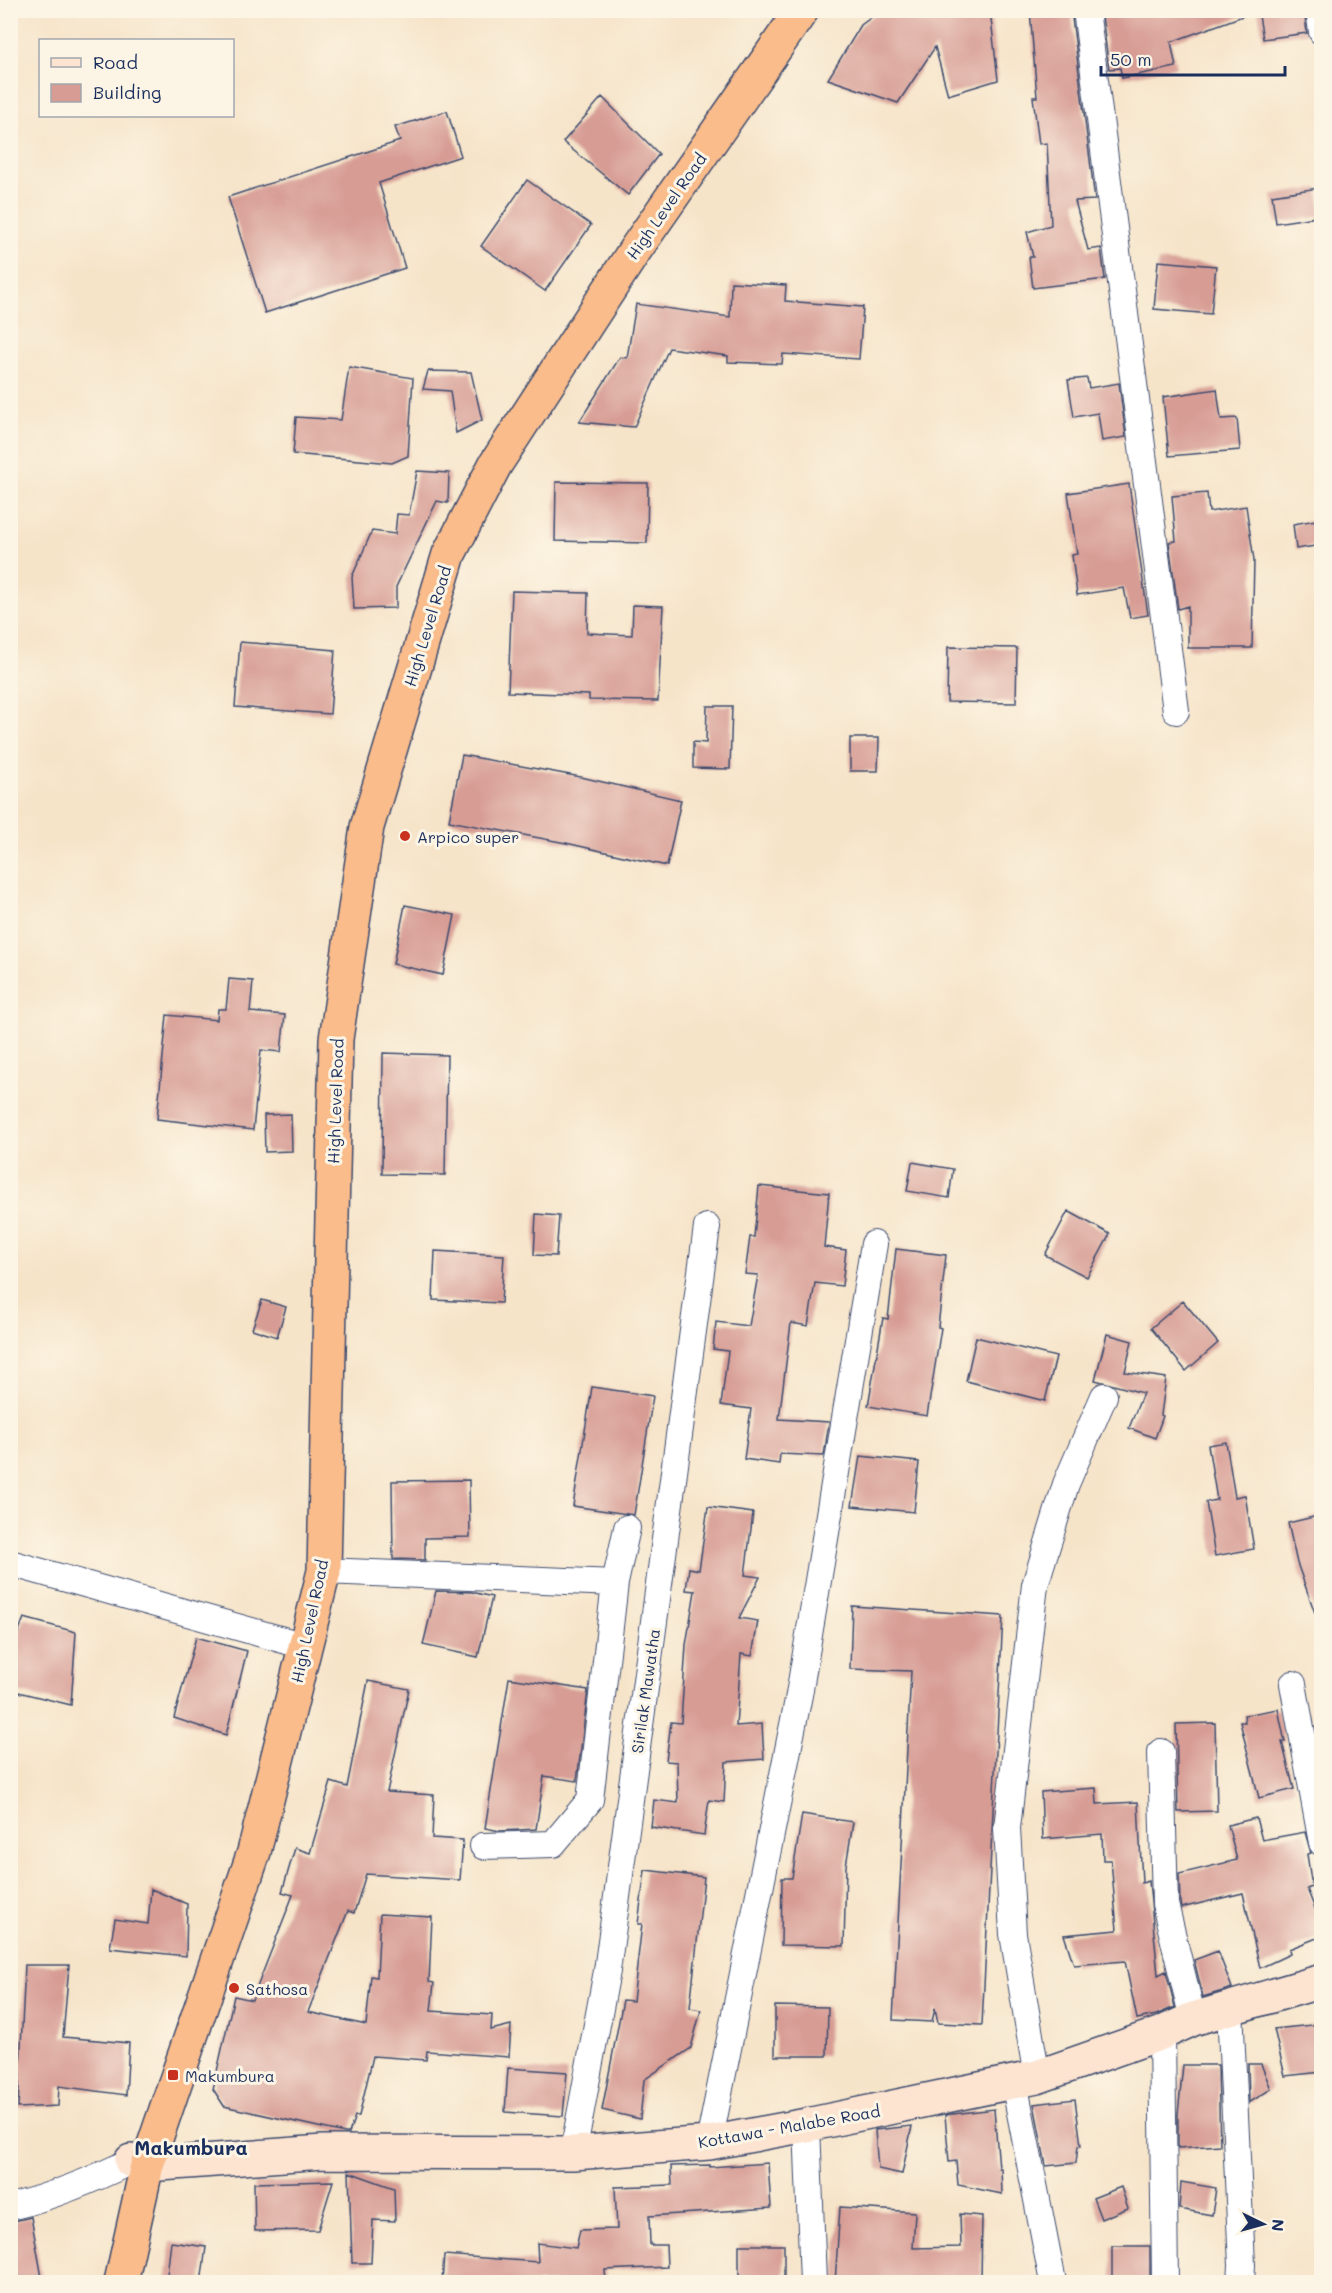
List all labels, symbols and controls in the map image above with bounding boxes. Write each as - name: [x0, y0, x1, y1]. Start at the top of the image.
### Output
- legend: [39, 39, 234, 117]
- scale bar: [1101, 39, 1286, 77]
- text: 50 m: [1110, 47, 1152, 71]
- text: Road: [93, 50, 138, 74]
- text: Building: [93, 80, 161, 104]
- street label: High Level Road: [621, 149, 711, 263]
- street label: High Level Road: [399, 563, 455, 689]
- place label: Arpico super: [417, 826, 519, 847]
- marker: Arpico super: [398, 829, 412, 843]
- street label: High Level Road: [322, 1038, 348, 1164]
- street label: High Level Road: [286, 1557, 332, 1685]
- street label: Sirilak Mawatha: [626, 1627, 664, 1755]
- place label: Sathosa: [246, 1978, 308, 1999]
- marker: Sathosa: [227, 1981, 241, 1995]
- place label: Makumbura: [185, 2065, 275, 2086]
- marker: Makumbura: [166, 2068, 180, 2082]
- street label: Kottawa - Malabe Road: [696, 2100, 882, 2152]
- district label: Makumbura: [134, 2134, 248, 2160]
- north arrow: [1233, 2194, 1293, 2254]
- text: N: [1267, 2218, 1289, 2232]

